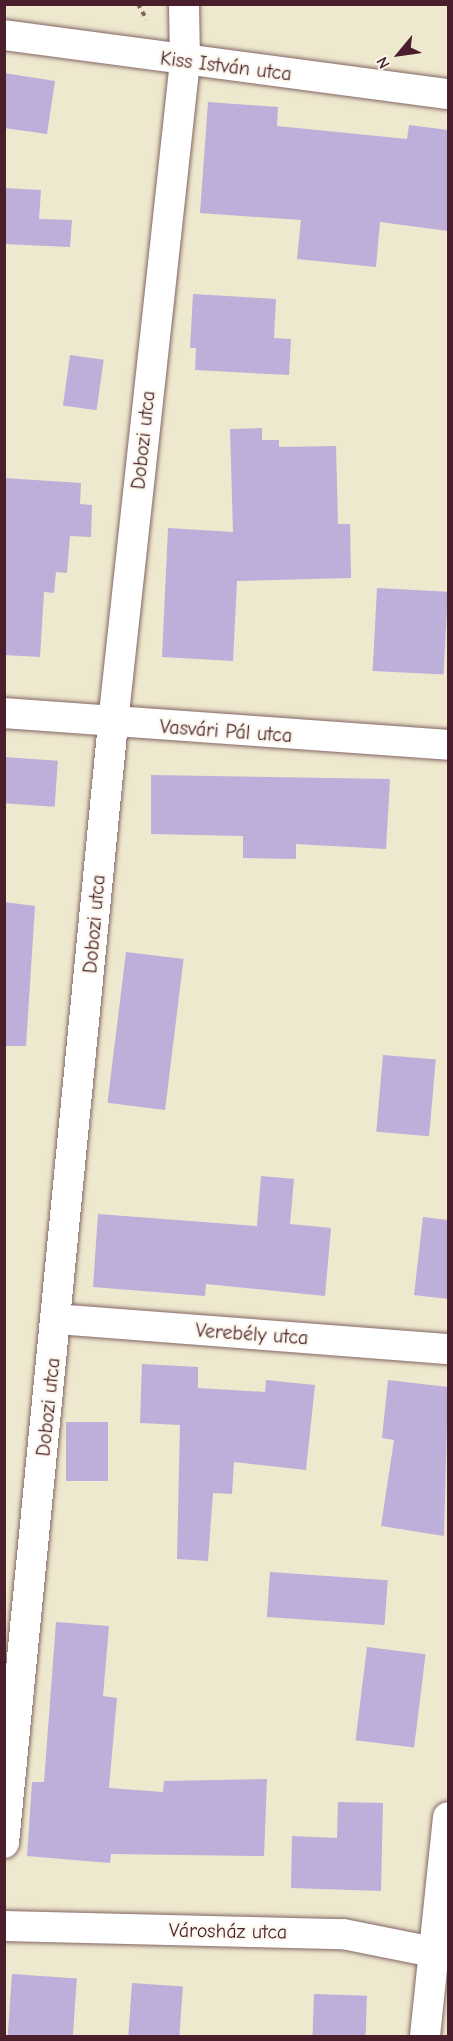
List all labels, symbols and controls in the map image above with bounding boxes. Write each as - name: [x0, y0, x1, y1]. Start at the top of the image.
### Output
- north arrow: [369, 24, 429, 84]
- street label: Kiss István utca: [159, 46, 293, 86]
- text: N: [373, 54, 394, 72]
- street label: Dobozi utca: [126, 389, 160, 491]
- street label: Vasvári Pál utca: [159, 714, 293, 748]
- street label: Dobozi utca: [78, 874, 110, 974]
- street label: Verebély utca: [195, 1318, 309, 1350]
- street label: Dobozi utca: [31, 1356, 65, 1458]
- street label: Városház utca: [169, 1918, 287, 1944]

